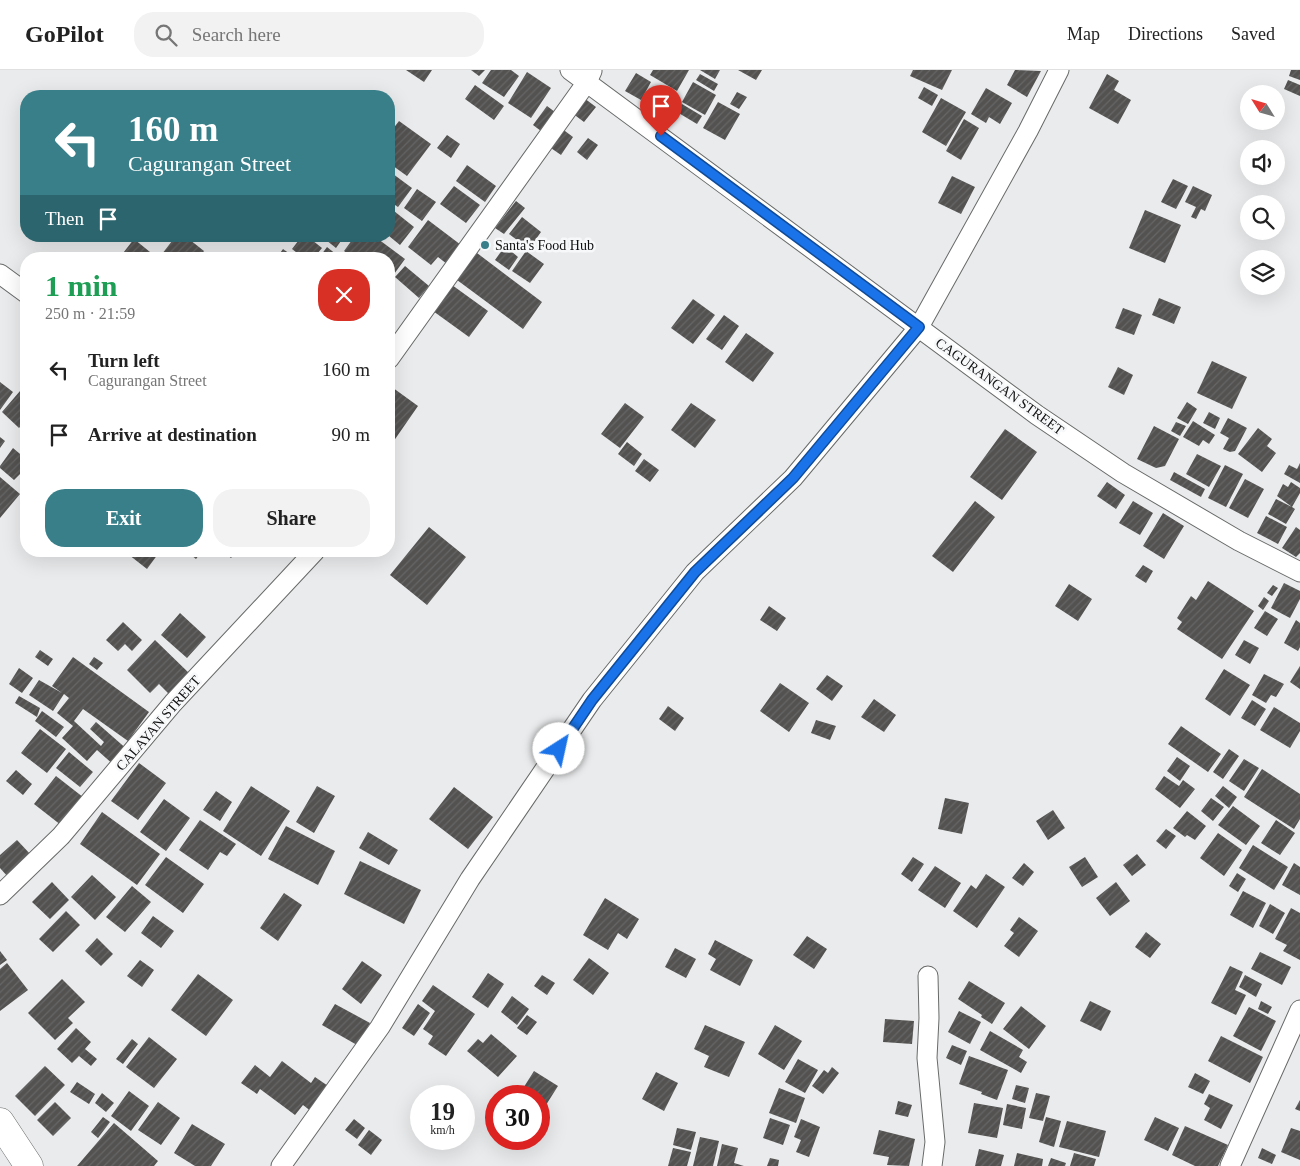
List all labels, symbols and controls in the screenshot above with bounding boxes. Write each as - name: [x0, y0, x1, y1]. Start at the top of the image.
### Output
- search box: [134, 12, 484, 57]
- text: GoPilot: [25, 21, 104, 47]
- icon: search: [152, 21, 180, 49]
- text: Search here: [192, 24, 281, 45]
- text: Map: [1067, 24, 1100, 44]
- text: Directions: [1128, 24, 1203, 44]
- text: Saved: [1231, 24, 1275, 44]
- pin: [640, 85, 682, 136]
- north arrow: [1240, 85, 1285, 130]
- map controls: [1240, 85, 1285, 295]
- icon: arrive: [647, 92, 675, 120]
- icon: left: [45, 110, 110, 175]
- text: 160 m: [128, 110, 218, 149]
- button: sound: [1240, 140, 1285, 185]
- text: Cagurangan Street: [128, 151, 291, 176]
- button: search: [1240, 195, 1285, 240]
- icon: arrive: [94, 205, 122, 233]
- text: Then: [45, 208, 84, 229]
- place label: Santa's Food Hub: [495, 238, 594, 253]
- marker: Santa's Food Hub: [479, 239, 491, 251]
- button: layers: [1240, 250, 1285, 295]
- text: 1 min: [45, 269, 118, 302]
- button: close: [318, 269, 370, 321]
- text: 250 m · 21:59: [45, 305, 135, 322]
- street label: CAGURANGAN STREET: [933, 335, 1067, 438]
- text: Turn left: [88, 350, 160, 371]
- icon: left: [45, 356, 73, 384]
- text: 160 m: [322, 359, 370, 380]
- text: Cagurangan Street: [88, 372, 207, 389]
- icon: arrive: [45, 421, 73, 449]
- text: Arrive at destination: [88, 424, 257, 445]
- text: 90 m: [331, 424, 370, 445]
- button: Exit: [45, 489, 203, 547]
- button: Share: [213, 489, 370, 547]
- street label: CALAYAN STREET: [113, 673, 204, 774]
- position arrow: [532, 722, 584, 774]
- speed limit sign: 30: [485, 1085, 550, 1150]
- text: 19: [430, 1098, 455, 1125]
- text: km/h: [430, 1123, 455, 1137]

